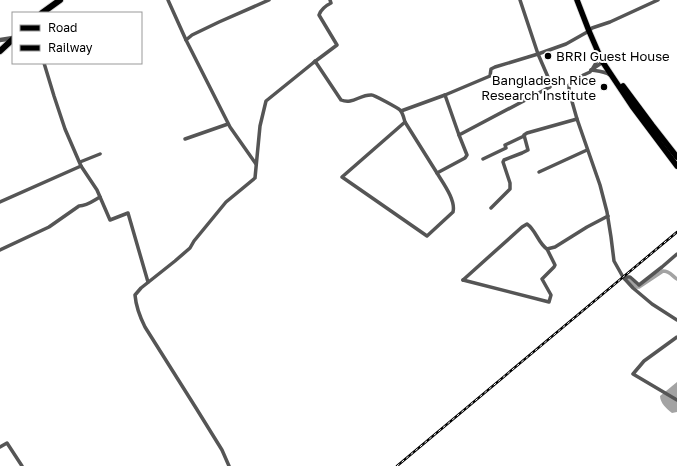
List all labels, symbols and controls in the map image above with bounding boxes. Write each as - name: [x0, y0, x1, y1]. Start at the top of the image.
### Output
- legend: [12, 12, 142, 64]
- text: Road: [48, 20, 77, 35]
- text: Railway: [48, 40, 93, 55]
- place label: BRRI Guest House: [556, 48, 670, 64]
- marker: BRRI Guest House: [543, 51, 553, 61]
- place label: Bangladesh Rice Research Institute: [481, 72, 596, 103]
- marker: Bangladesh Rice Research Institute: [599, 82, 609, 92]

